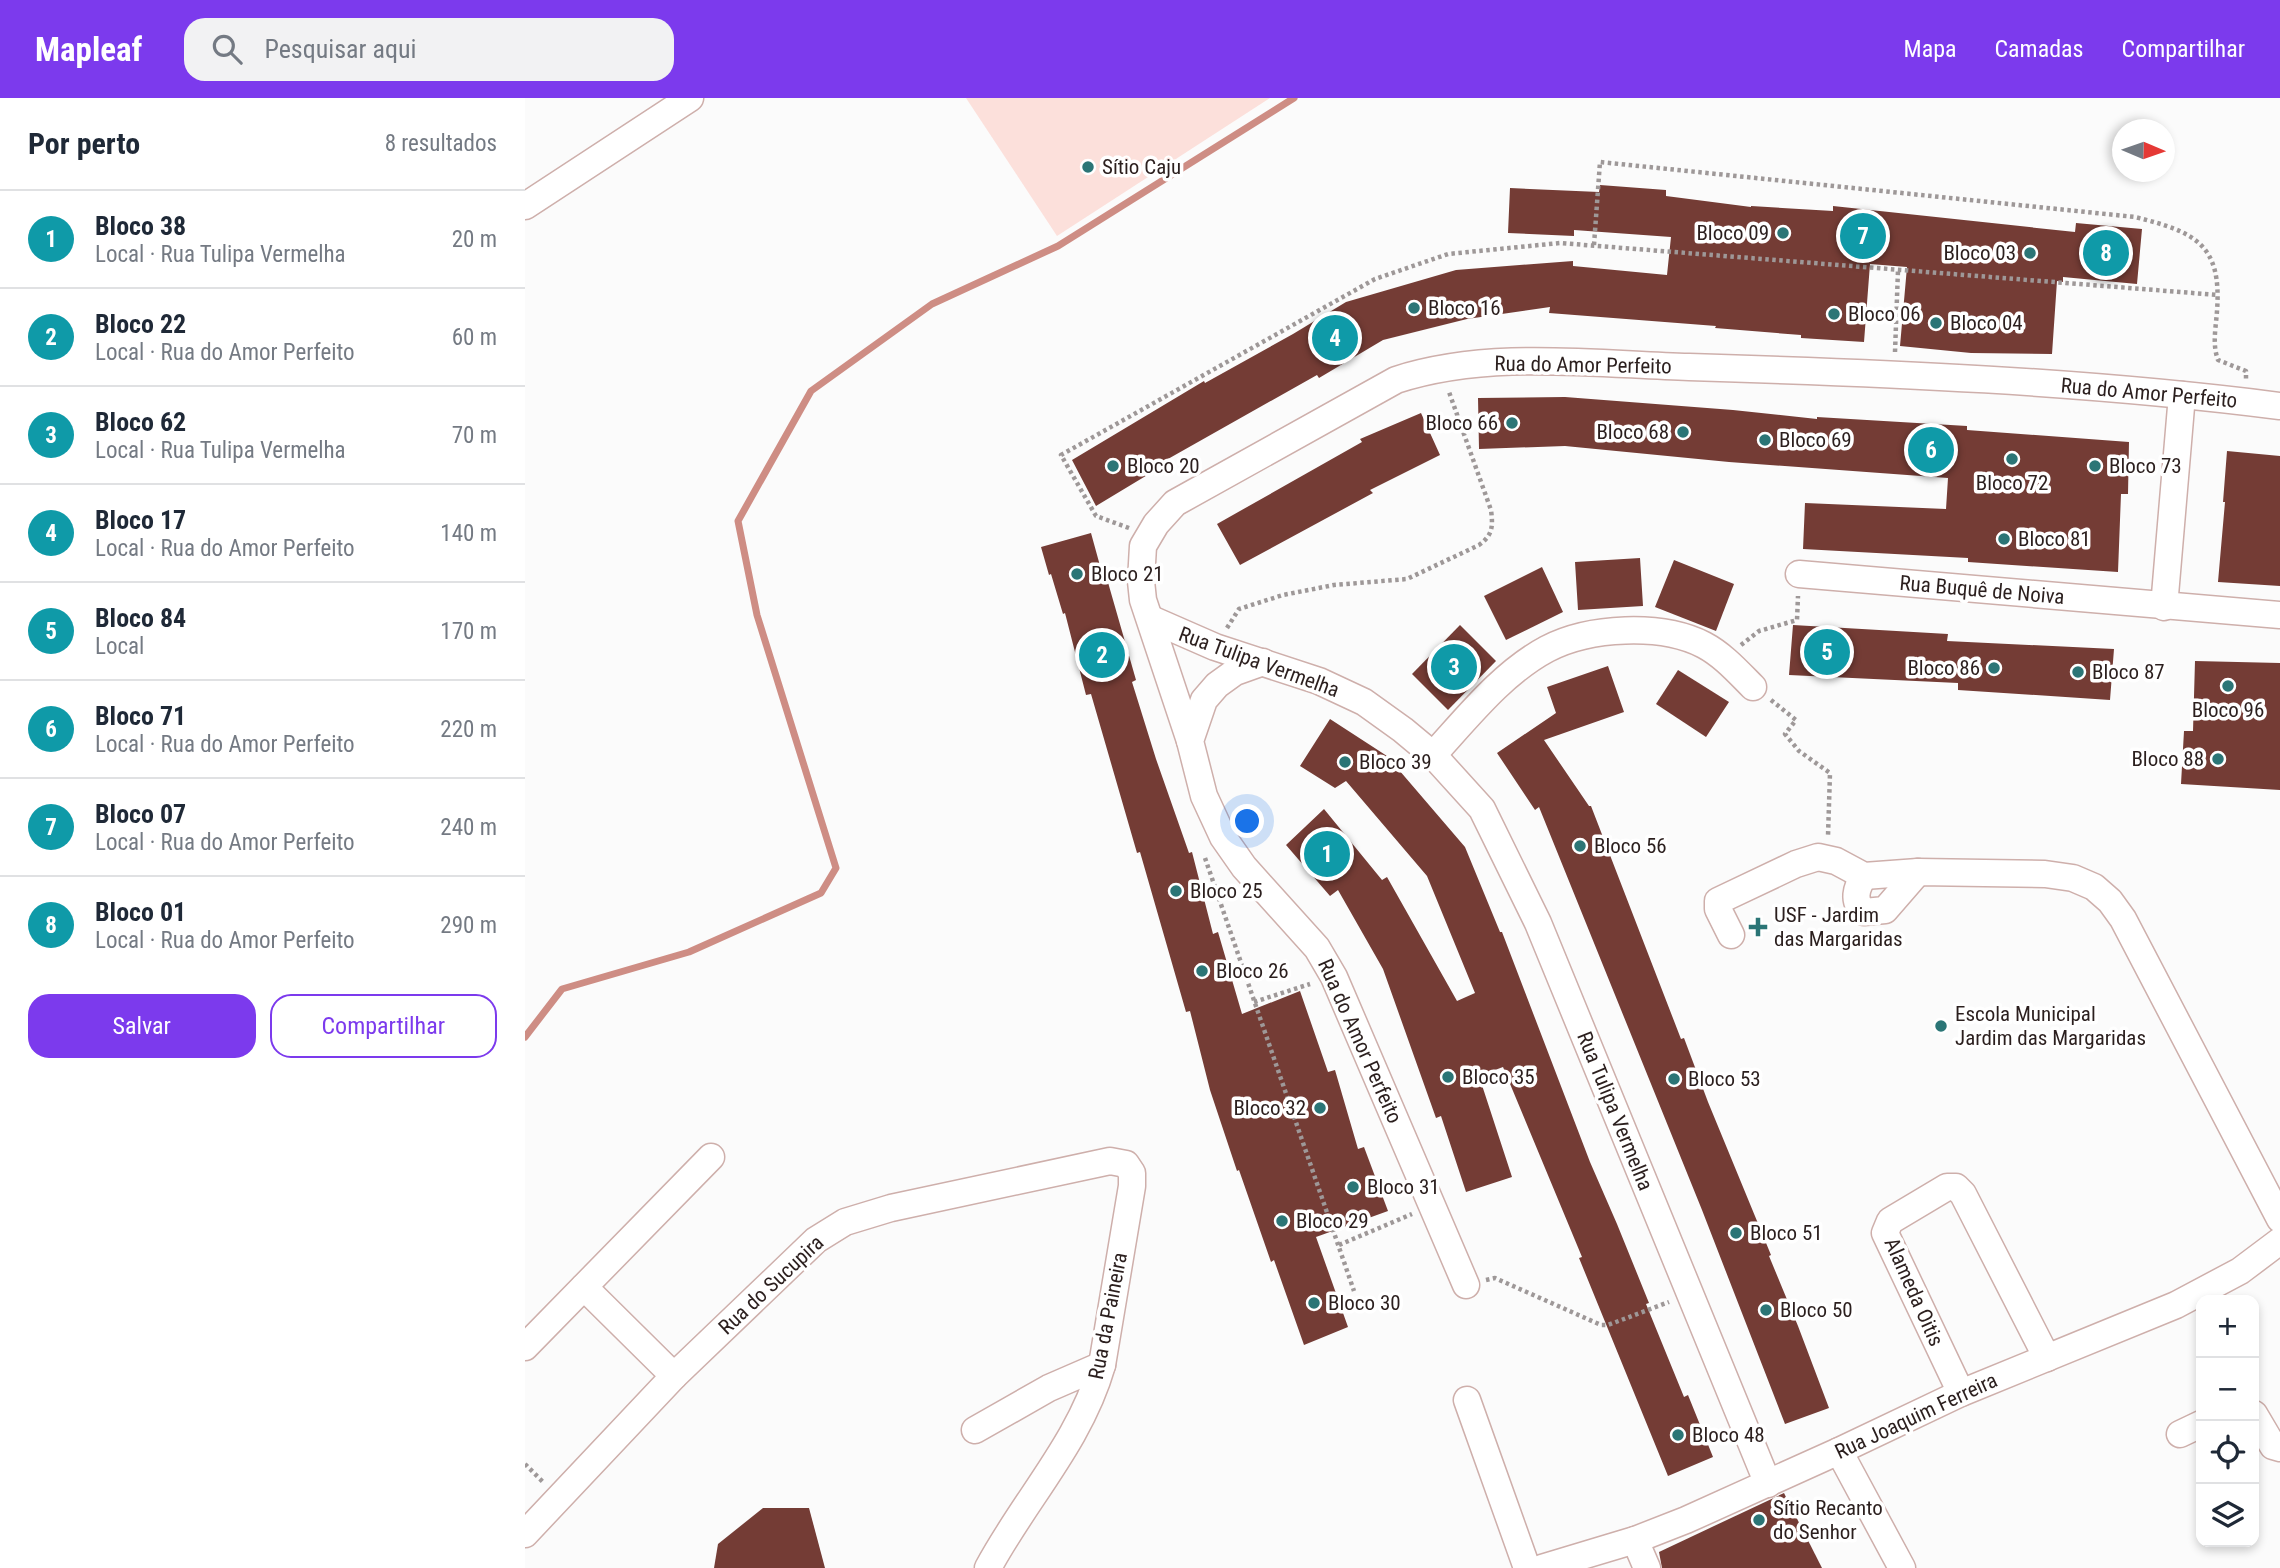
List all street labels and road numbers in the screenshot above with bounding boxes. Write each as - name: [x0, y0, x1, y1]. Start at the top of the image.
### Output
- street label: Rua do Amor Perfeito: [1494, 351, 1672, 379]
- street label: Rua do Amor Perfeito: [2060, 373, 2238, 413]
- street label: Rua Buquê de Noiva: [1899, 571, 2065, 609]
- street label: Rua Tulipa Vermelha: [1175, 622, 1343, 702]
- street label: Rua do Amor Perfeito: [1313, 955, 1407, 1127]
- street label: Rua Tulipa Vermelha: [1572, 1028, 1658, 1194]
- street label: Rua do Sucupira: [714, 1231, 828, 1339]
- street label: Alameda Oitis: [1879, 1234, 1949, 1350]
- street label: Rua da Paineira: [1084, 1251, 1132, 1381]
- street label: Rua Joaquim Ferreira: [1831, 1368, 2001, 1464]

